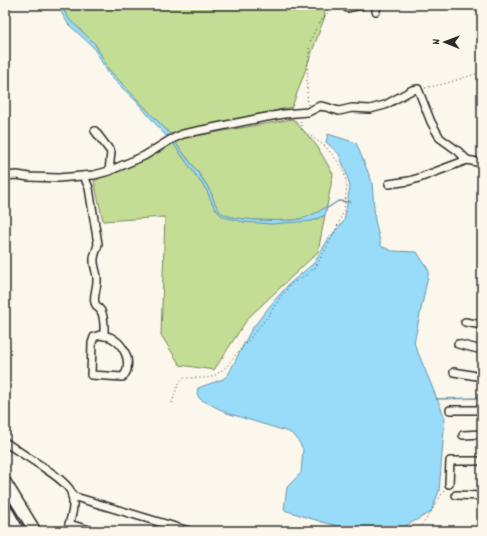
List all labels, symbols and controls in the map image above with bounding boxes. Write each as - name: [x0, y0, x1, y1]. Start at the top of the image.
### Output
- north arrow: [425, 22, 465, 62]
- text: N: [429, 38, 445, 45]

